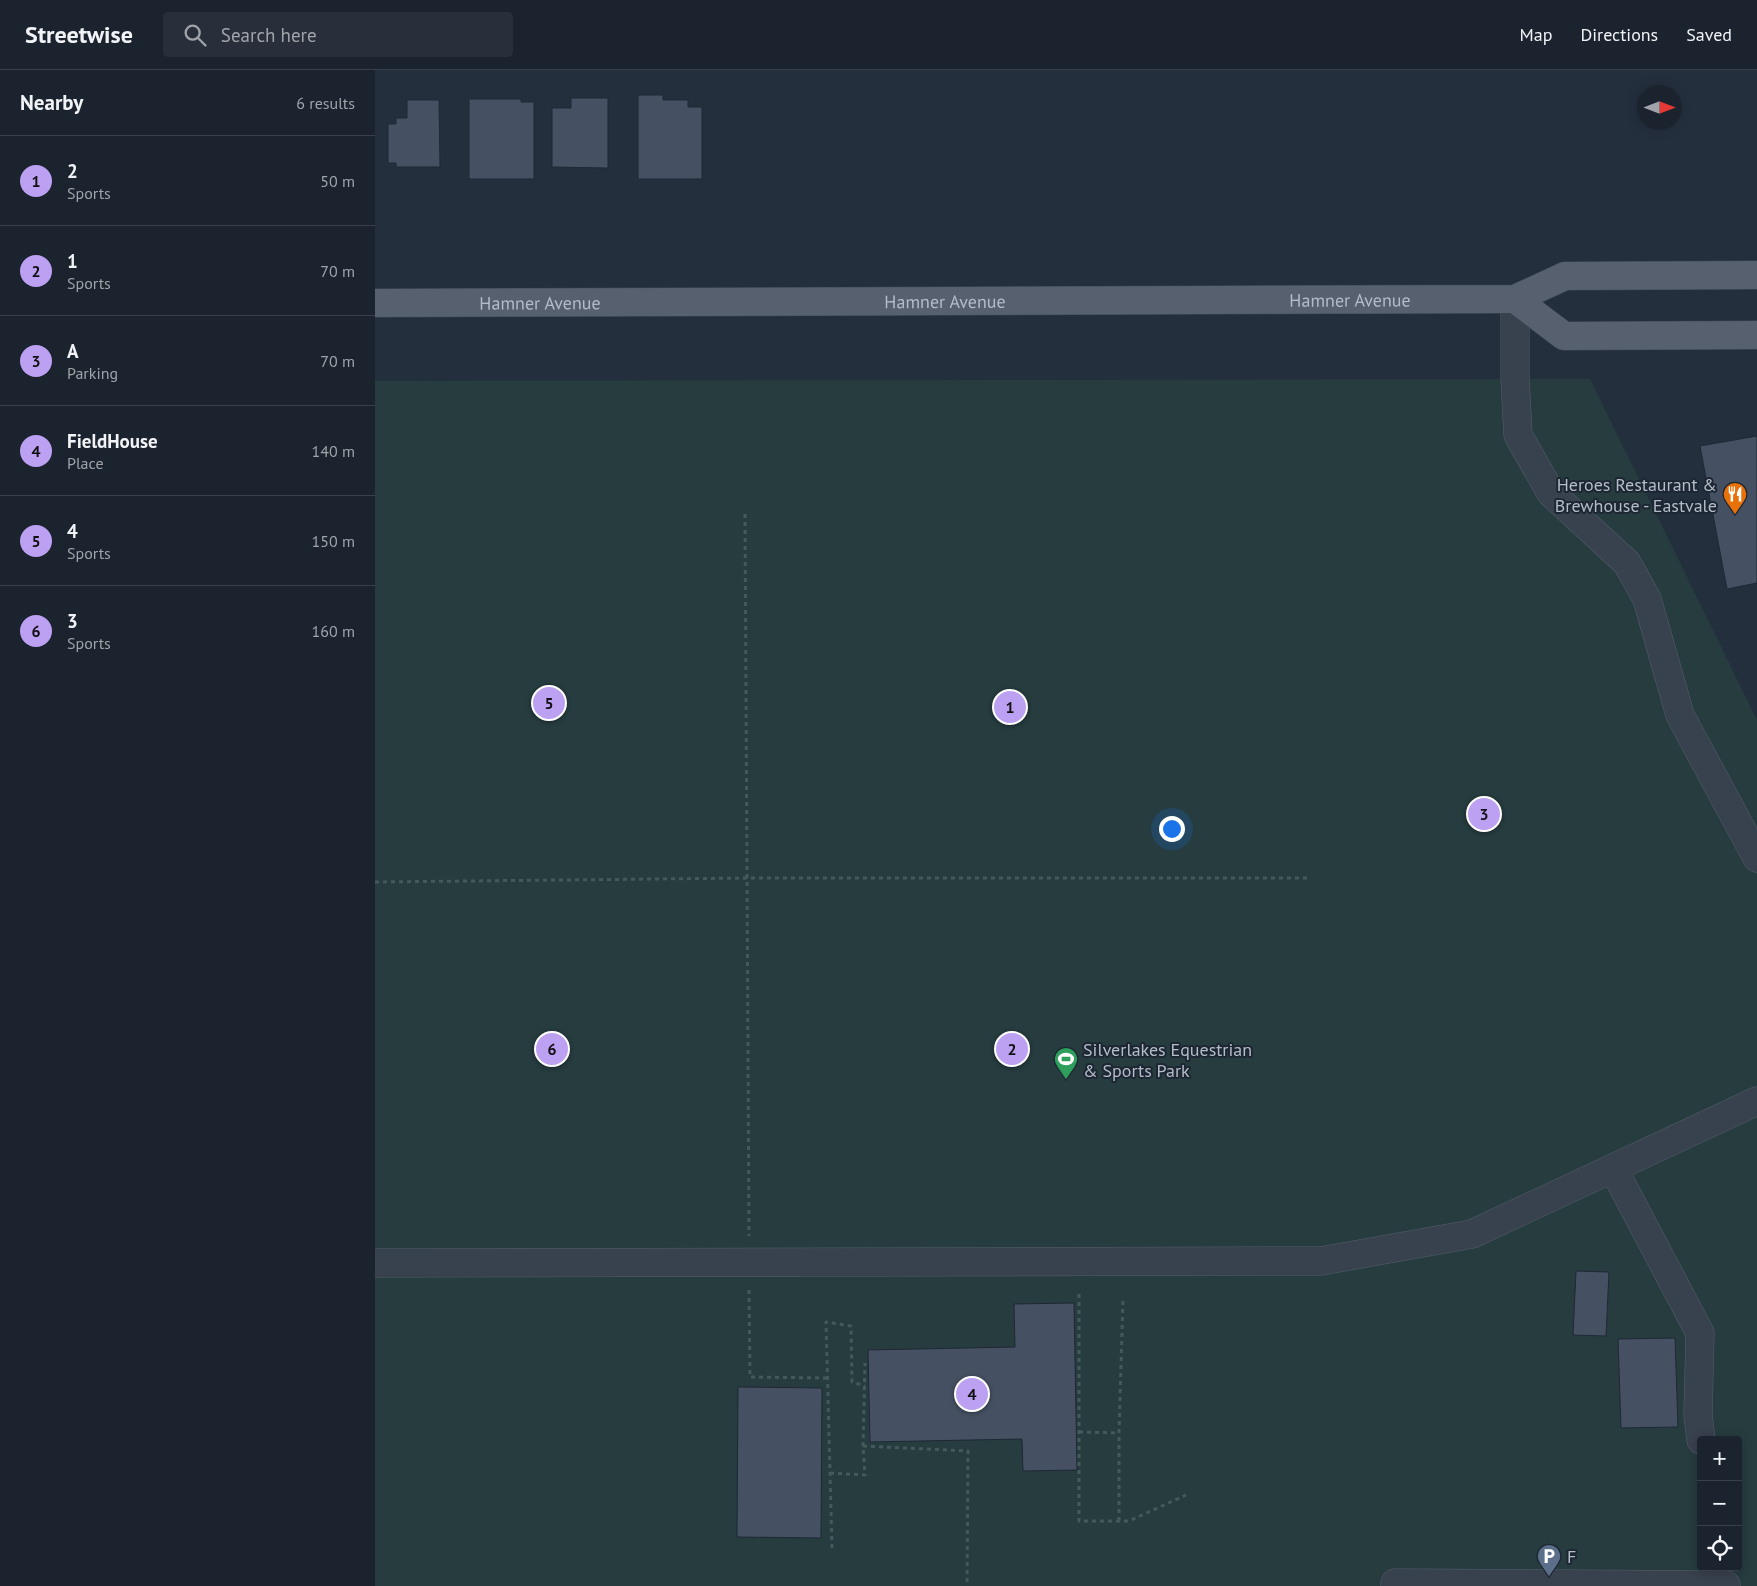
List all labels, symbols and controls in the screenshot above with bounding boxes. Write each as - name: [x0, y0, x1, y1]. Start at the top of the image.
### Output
- search box: [163, 12, 513, 57]
- text: Streetwise: [25, 19, 133, 50]
- icon: search: [181, 21, 209, 49]
- text: Search here: [221, 23, 317, 47]
- text: Map: [1520, 23, 1552, 46]
- text: Directions: [1580, 23, 1658, 46]
- text: Saved: [1686, 23, 1732, 46]
- north arrow: [1637, 85, 1682, 130]
- text: Nearby: [20, 89, 83, 116]
- text: 6 results: [296, 93, 355, 113]
- text: 2: [67, 159, 78, 183]
- text: 1: [31, 171, 41, 191]
- text: 50 m: [320, 171, 355, 191]
- text: Sports: [67, 183, 111, 203]
- text: 1: [67, 249, 78, 273]
- text: 2: [31, 261, 41, 281]
- text: 70 m: [320, 261, 355, 281]
- text: Sports: [67, 273, 111, 293]
- street label: Hamner Avenue: [1289, 288, 1411, 311]
- street label: Hamner Avenue: [884, 289, 1006, 313]
- street label: Hamner Avenue: [479, 291, 601, 314]
- text: A: [67, 339, 79, 363]
- text: 3: [31, 351, 41, 371]
- text: 70 m: [320, 351, 355, 371]
- text: Parking: [67, 363, 118, 383]
- text: FieldHouse: [67, 429, 158, 453]
- text: 4: [31, 441, 41, 461]
- text: 140 m: [312, 441, 355, 461]
- text: Place: [67, 453, 104, 473]
- place label: Heroes Restaurant & Brewhouse - Eastvale: [1555, 473, 1717, 517]
- restaurant icon: Heroes Restaurant & Brewhouse - Eastvale: [1722, 481, 1748, 515]
- text: 4: [67, 519, 78, 543]
- text: 5: [31, 531, 41, 551]
- text: 150 m: [312, 531, 355, 551]
- text: Sports: [67, 543, 111, 563]
- text: 3: [67, 609, 78, 633]
- text: 6: [31, 621, 41, 641]
- text: 160 m: [312, 621, 355, 641]
- text: Sports: [67, 633, 111, 653]
- pin: 5: [533, 684, 565, 722]
- pin: 1: [994, 688, 1026, 726]
- pin: 3: [1468, 795, 1500, 833]
- your location: [1159, 816, 1185, 842]
- pin: 6: [536, 1030, 568, 1068]
- pin: 2: [996, 1030, 1028, 1068]
- place label: Silverlakes Equestrian & Sports Park: [1083, 1038, 1252, 1082]
- sports icon: Silverlakes Equestrian & Sports Park: [1053, 1046, 1079, 1080]
- pin: 4: [956, 1375, 988, 1413]
- map controls: [1697, 1436, 1742, 1571]
- button: +: [1697, 1436, 1742, 1481]
- button: −: [1697, 1481, 1742, 1526]
- button: locate: [1697, 1526, 1742, 1571]
- parking icon: F: [1536, 1543, 1562, 1577]
- place label: F: [1567, 1545, 1576, 1568]

